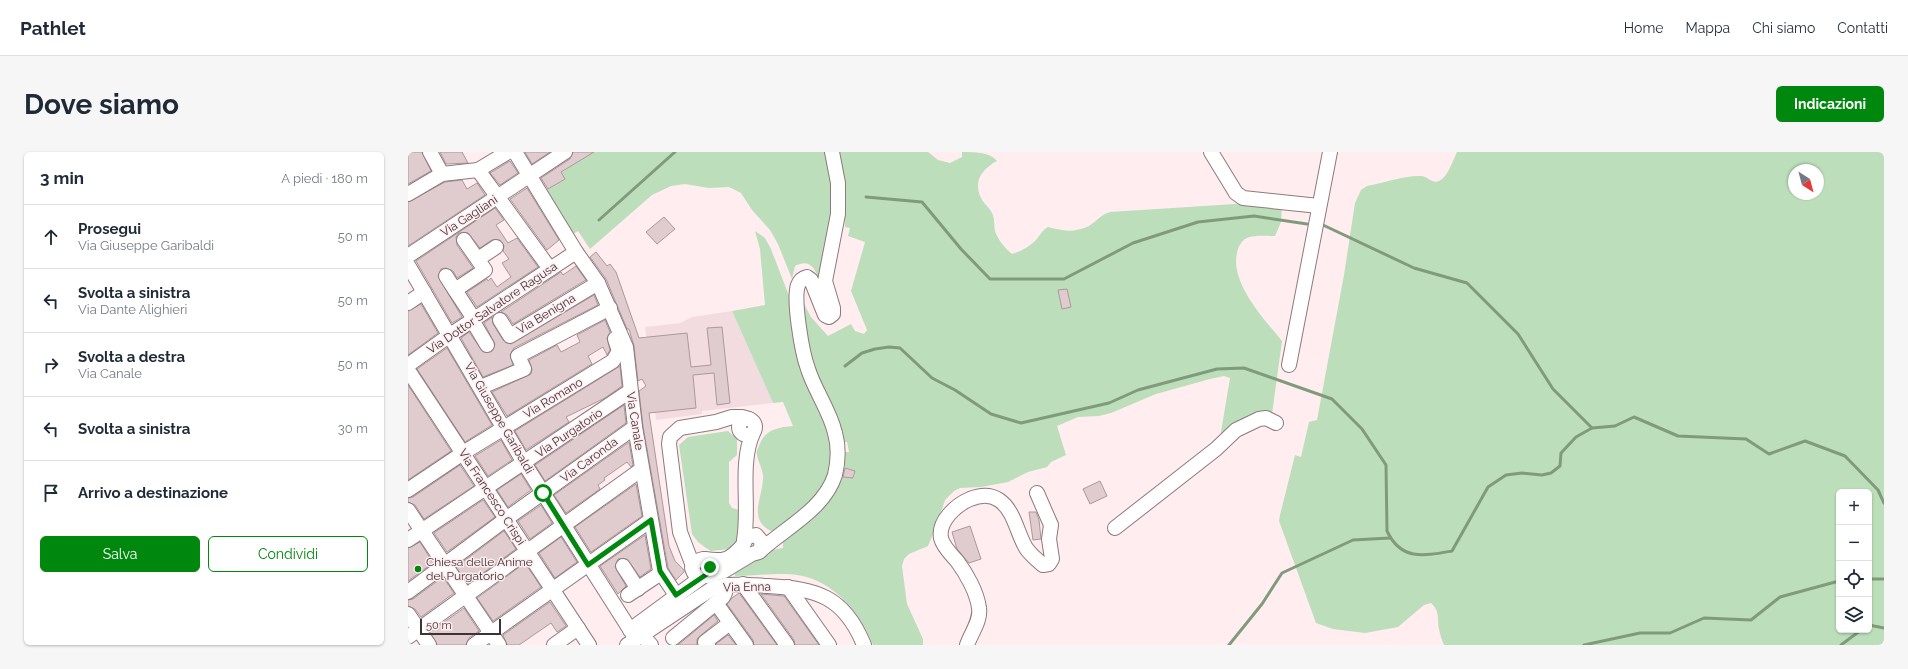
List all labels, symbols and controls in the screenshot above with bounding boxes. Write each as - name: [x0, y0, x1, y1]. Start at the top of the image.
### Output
- text: Pathlet: [20, 17, 86, 39]
- text: Home: [1624, 20, 1663, 36]
- text: Mappa: [1685, 20, 1730, 36]
- text: Chi siamo: [1752, 20, 1815, 36]
- text: Contatti: [1837, 20, 1888, 36]
- button: Indicazioni: [1776, 86, 1884, 122]
- text: Dove siamo: [24, 88, 179, 121]
- north arrow: [1788, 164, 1824, 200]
- text: 3 min: [40, 168, 84, 188]
- text: A piedi · 180 m: [281, 171, 368, 186]
- street label: Via Gagliani: [438, 192, 500, 240]
- text: Prosegui: [78, 220, 141, 238]
- icon: ahead: [40, 226, 62, 248]
- text: 50 m: [338, 229, 368, 244]
- text: Via Giuseppe Garibaldi: [78, 238, 214, 253]
- street label: Via Dottor Salvatore Ragusa: [424, 259, 560, 357]
- text: Svolta a sinistra: [78, 284, 190, 302]
- icon: left: [40, 290, 62, 312]
- street label: Via Benigna: [514, 291, 578, 337]
- text: 50 m: [338, 293, 368, 308]
- text: Via Dante Alighieri: [78, 302, 187, 317]
- text: Svolta a destra: [78, 348, 185, 366]
- icon: right: [40, 354, 62, 376]
- text: 50 m: [338, 357, 368, 372]
- street label: Via Giuseppe Garibaldi: [462, 360, 536, 476]
- text: Via Canale: [78, 366, 142, 381]
- street label: Via Romano: [521, 375, 585, 421]
- street label: Via Canale: [623, 391, 647, 451]
- street label: Via Purgatorio: [533, 405, 605, 461]
- icon: left: [40, 418, 62, 440]
- text: Svolta a sinistra: [78, 420, 190, 438]
- text: 30 m: [338, 421, 368, 436]
- street label: Via Caronda: [558, 435, 620, 485]
- street label: Via Francesco Crispi: [456, 446, 528, 548]
- icon: arrive: [40, 482, 62, 504]
- text: Arrivo a destinazione: [78, 484, 228, 502]
- route start: [534, 484, 552, 502]
- map controls: [1836, 489, 1872, 633]
- button: +: [1836, 489, 1872, 525]
- button: −: [1836, 525, 1872, 561]
- button: Salva: [40, 536, 200, 572]
- button: Condividi: [208, 536, 368, 572]
- place label: Chiesa delle Anime del Purgatorio: [426, 555, 533, 583]
- route end: [701, 558, 719, 576]
- button: locate: [1836, 561, 1872, 597]
- marker: Chiesa delle Anime del Purgatorio: [413, 564, 423, 574]
- street label: Via Enna: [723, 580, 771, 594]
- button: layers: [1836, 597, 1872, 633]
- scale bar: [420, 617, 501, 636]
- text: 50 m: [426, 619, 452, 632]

